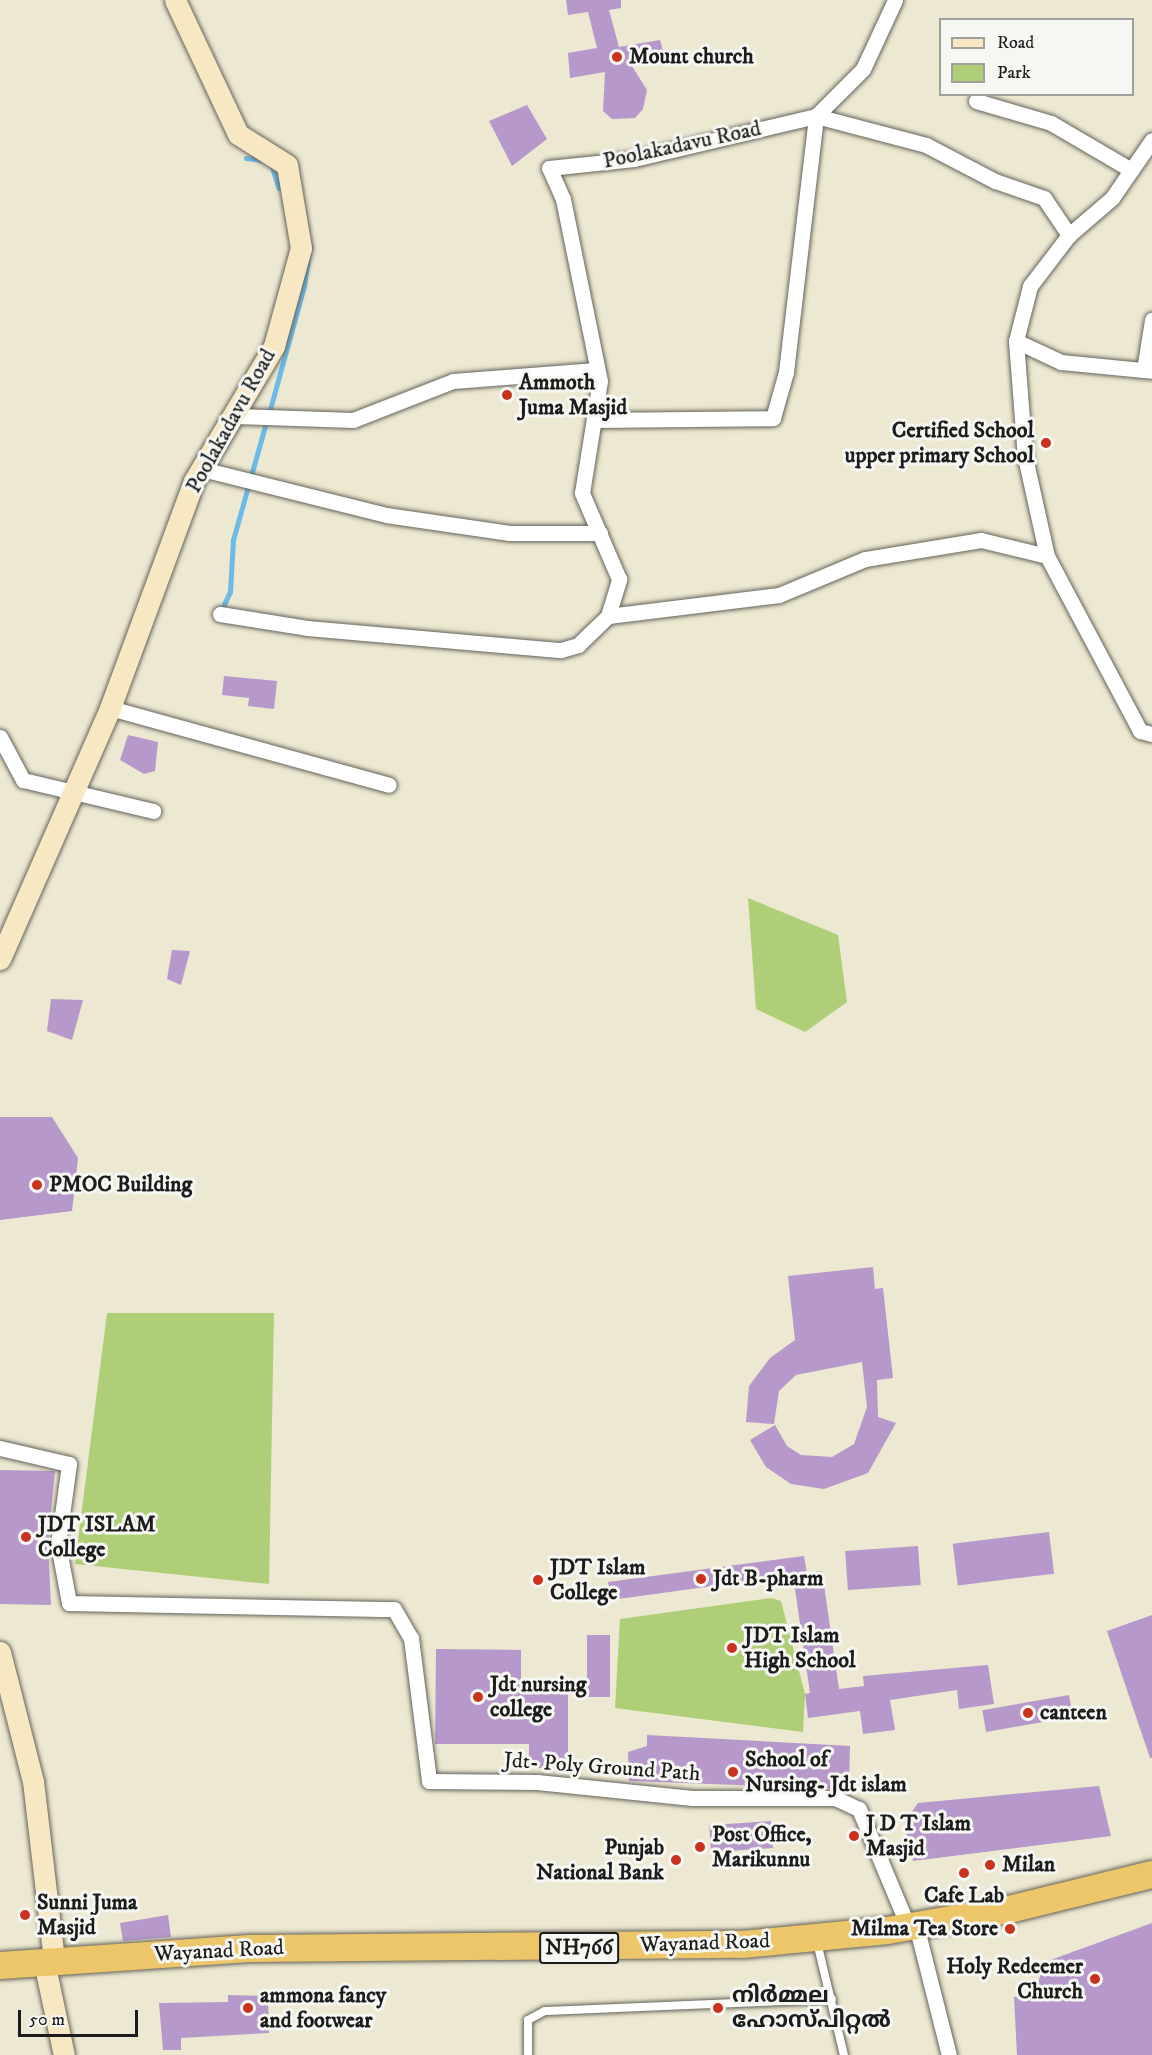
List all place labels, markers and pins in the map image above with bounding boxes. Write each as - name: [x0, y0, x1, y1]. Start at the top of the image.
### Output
- place label: Mount church: [629, 44, 754, 70]
- marker: Mount church: [610, 50, 624, 64]
- place label: Ammoth Juma Masjid: [519, 369, 627, 420]
- marker: Ammoth Juma Masjid: [500, 388, 514, 402]
- place label: Certified School upper primary School: [845, 417, 1034, 469]
- marker: Certified School upper primary School: [1039, 436, 1053, 450]
- place label: PMOC Building: [49, 1172, 192, 1198]
- marker: PMOC Building: [30, 1178, 44, 1192]
- place label: JDT ISLAM College: [38, 1511, 156, 1562]
- marker: JDT ISLAM College: [19, 1530, 33, 1544]
- place label: JDT Islam College: [550, 1554, 646, 1606]
- place label: Jdt B-pharm: [713, 1566, 823, 1592]
- marker: Jdt B-pharm: [694, 1572, 708, 1586]
- marker: JDT Islam College: [531, 1573, 545, 1587]
- place label: JDT Islam High School: [744, 1622, 856, 1674]
- marker: JDT Islam High School: [725, 1641, 739, 1655]
- place label: Jdt nursing college: [490, 1671, 587, 1723]
- marker: Jdt nursing college: [471, 1690, 485, 1704]
- place label: canteen: [1040, 1700, 1107, 1726]
- marker: canteen: [1021, 1706, 1035, 1720]
- place label: School of Nursing- Jdt islam: [745, 1746, 907, 1798]
- marker: School of Nursing- Jdt islam: [726, 1765, 740, 1779]
- place label: J D T Islam Masjid: [866, 1810, 971, 1862]
- place label: Post Office, Marikunnu: [712, 1821, 811, 1873]
- marker: J D T Islam Masjid: [847, 1829, 861, 1843]
- place label: Punjab National Bank: [536, 1834, 664, 1886]
- marker: Post Office, Marikunnu: [693, 1840, 707, 1854]
- place label: Milan: [1002, 1852, 1055, 1878]
- marker: Punjab National Bank: [669, 1853, 683, 1867]
- marker: Milan: [983, 1858, 997, 1872]
- marker: Cafe Lab: [957, 1866, 971, 1880]
- place label: Cafe Lab: [924, 1883, 1004, 1909]
- place label: Sunni Juma Masjid: [37, 1889, 137, 1940]
- marker: Sunni Juma Masjid: [18, 1908, 32, 1922]
- place label: Milma Tea Store: [851, 1916, 998, 1942]
- marker: Milma Tea Store: [1003, 1922, 1017, 1936]
- place label: Holy Redeemer Church: [946, 1953, 1083, 2005]
- marker: Holy Redeemer Church: [1088, 1972, 1102, 1986]
- place label: ammona fancy and footwear: [260, 1982, 386, 2034]
- place label: നിർമ്മല ഹോസ്പിറ്റൽ: [732, 1982, 891, 2034]
- marker: നിർമ്മല ഹോസ്പിറ്റൽ: [709, 1999, 727, 2017]
- marker: ammona fancy and footwear: [241, 2001, 255, 2015]

